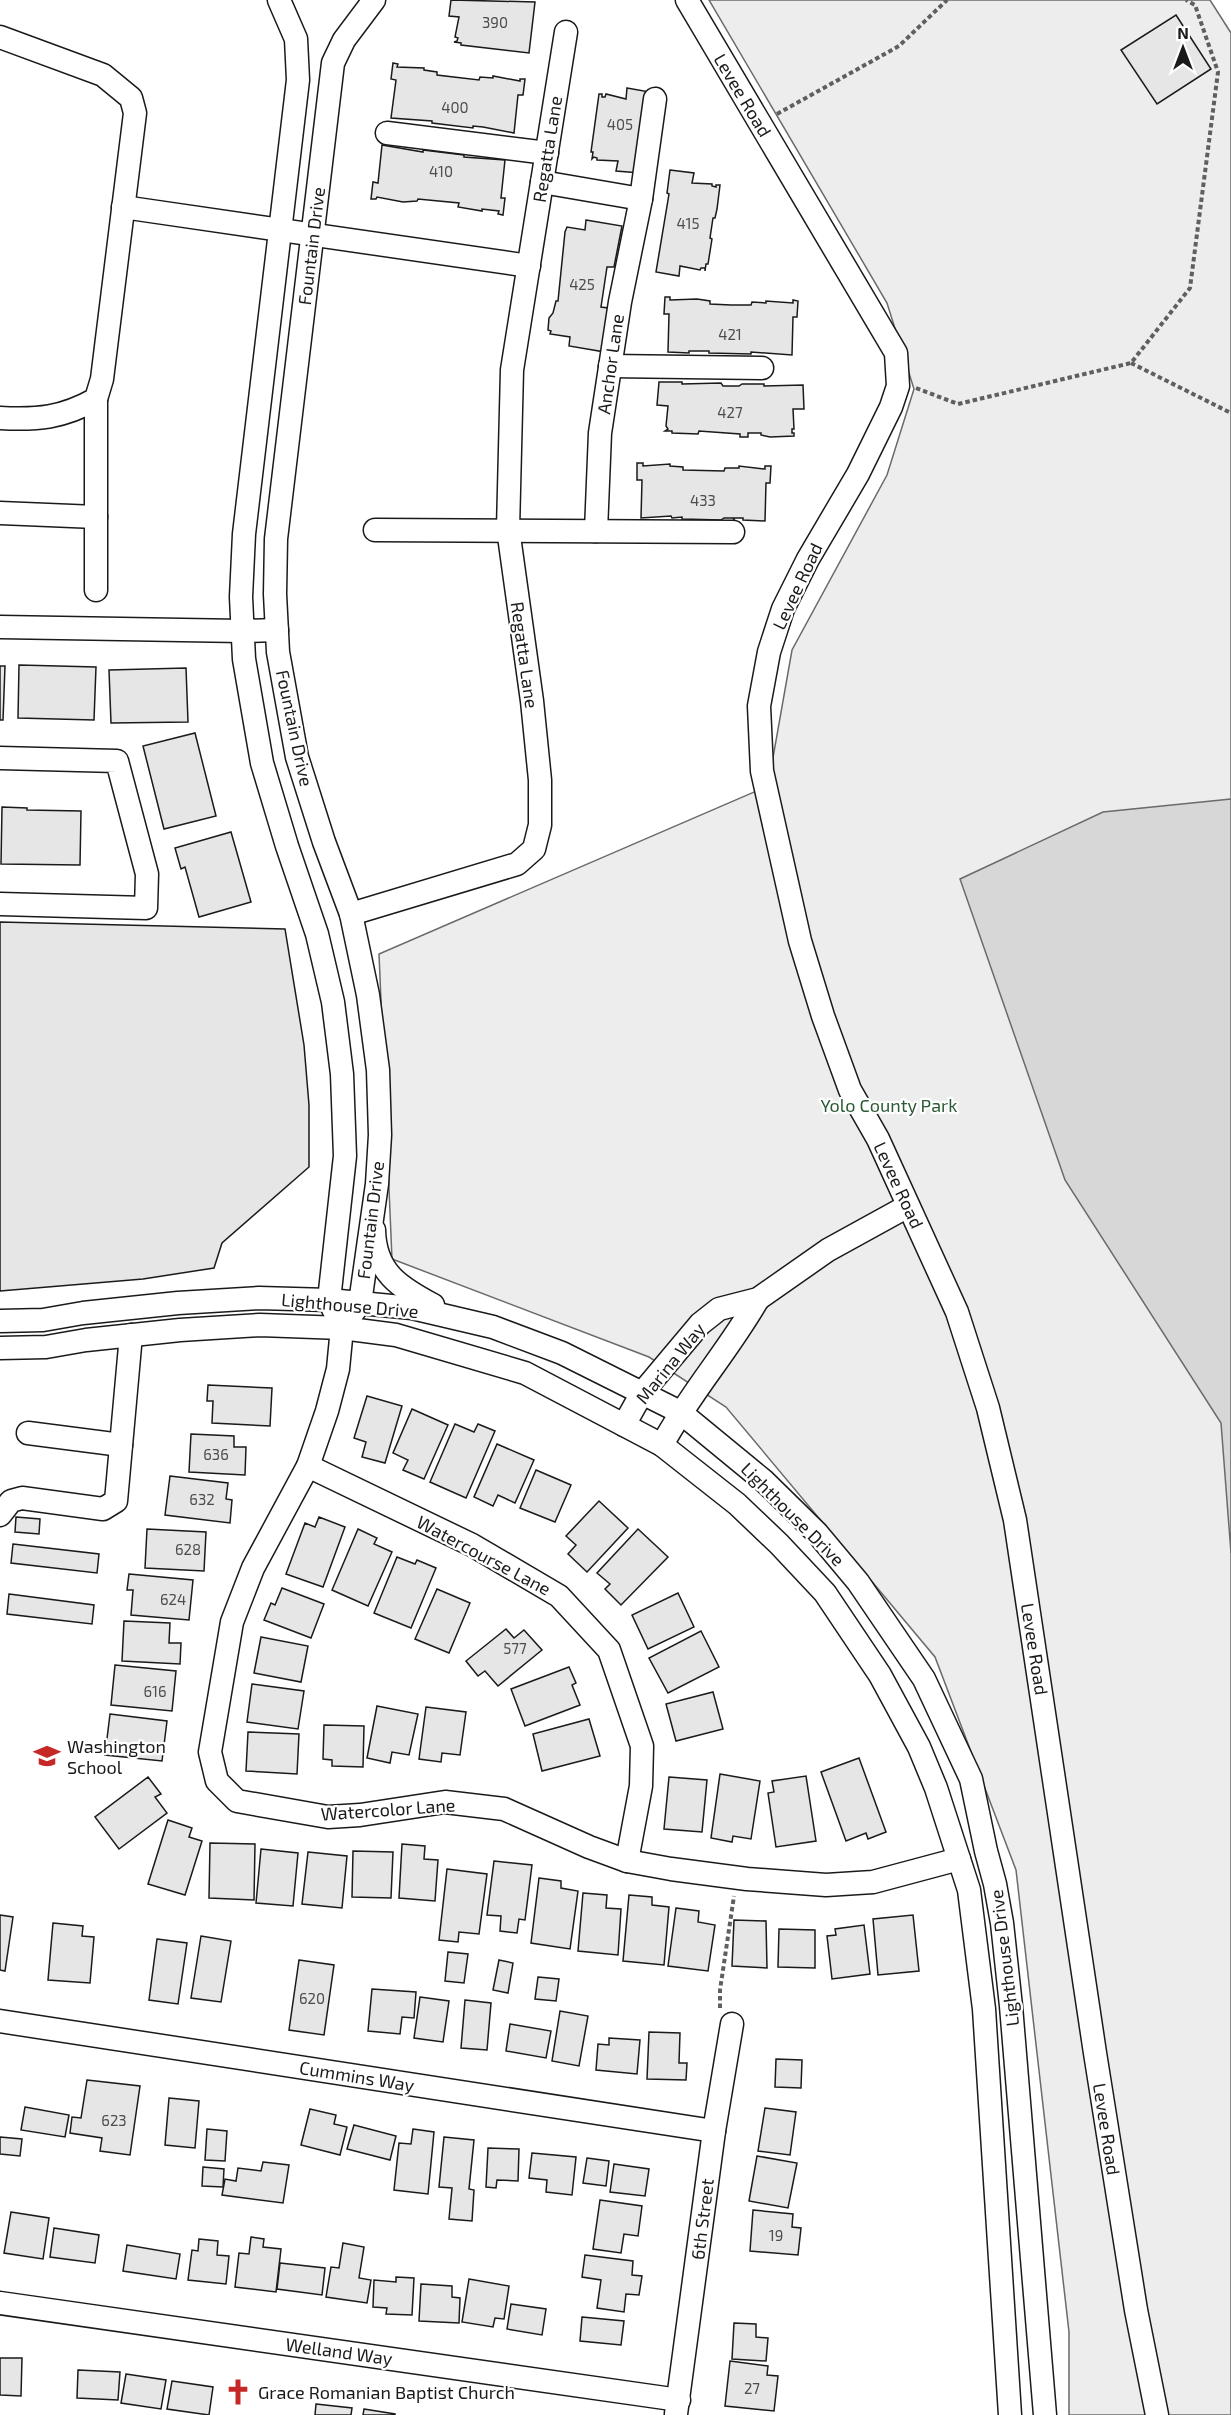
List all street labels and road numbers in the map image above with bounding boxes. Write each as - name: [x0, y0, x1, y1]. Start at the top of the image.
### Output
- street label: Levee Road: [710, 49, 776, 141]
- street label: Regatta Lane: [528, 94, 566, 204]
- street label: Fountain Drive: [293, 186, 329, 306]
- street label: Anchor Lane: [592, 312, 628, 416]
- street label: Levee Road: [767, 539, 827, 633]
- street label: Regatta Lane: [507, 600, 543, 710]
- street label: Fountain Drive: [272, 668, 318, 788]
- street label: Levee Road: [869, 1138, 929, 1232]
- street label: Fountain Drive: [352, 1160, 388, 1280]
- street label: Lighthouse Drive: [281, 1288, 419, 1322]
- street label: Marina Way: [631, 1318, 710, 1408]
- street label: Lighthouse Drive: [737, 1458, 849, 1570]
- street label: Watercourse Lane: [413, 1510, 555, 1600]
- street label: Levee Road: [1017, 1601, 1053, 1697]
- street label: Watercolor Lane: [320, 1793, 456, 1825]
- street label: Lighthouse Drive: [985, 1888, 1023, 2028]
- street label: Cummins Way: [298, 2056, 417, 2096]
- street label: Levee Road: [1089, 2081, 1125, 2177]
- street label: 6th Street: [686, 2177, 718, 2261]
- street label: Welland Way: [284, 2333, 394, 2369]

